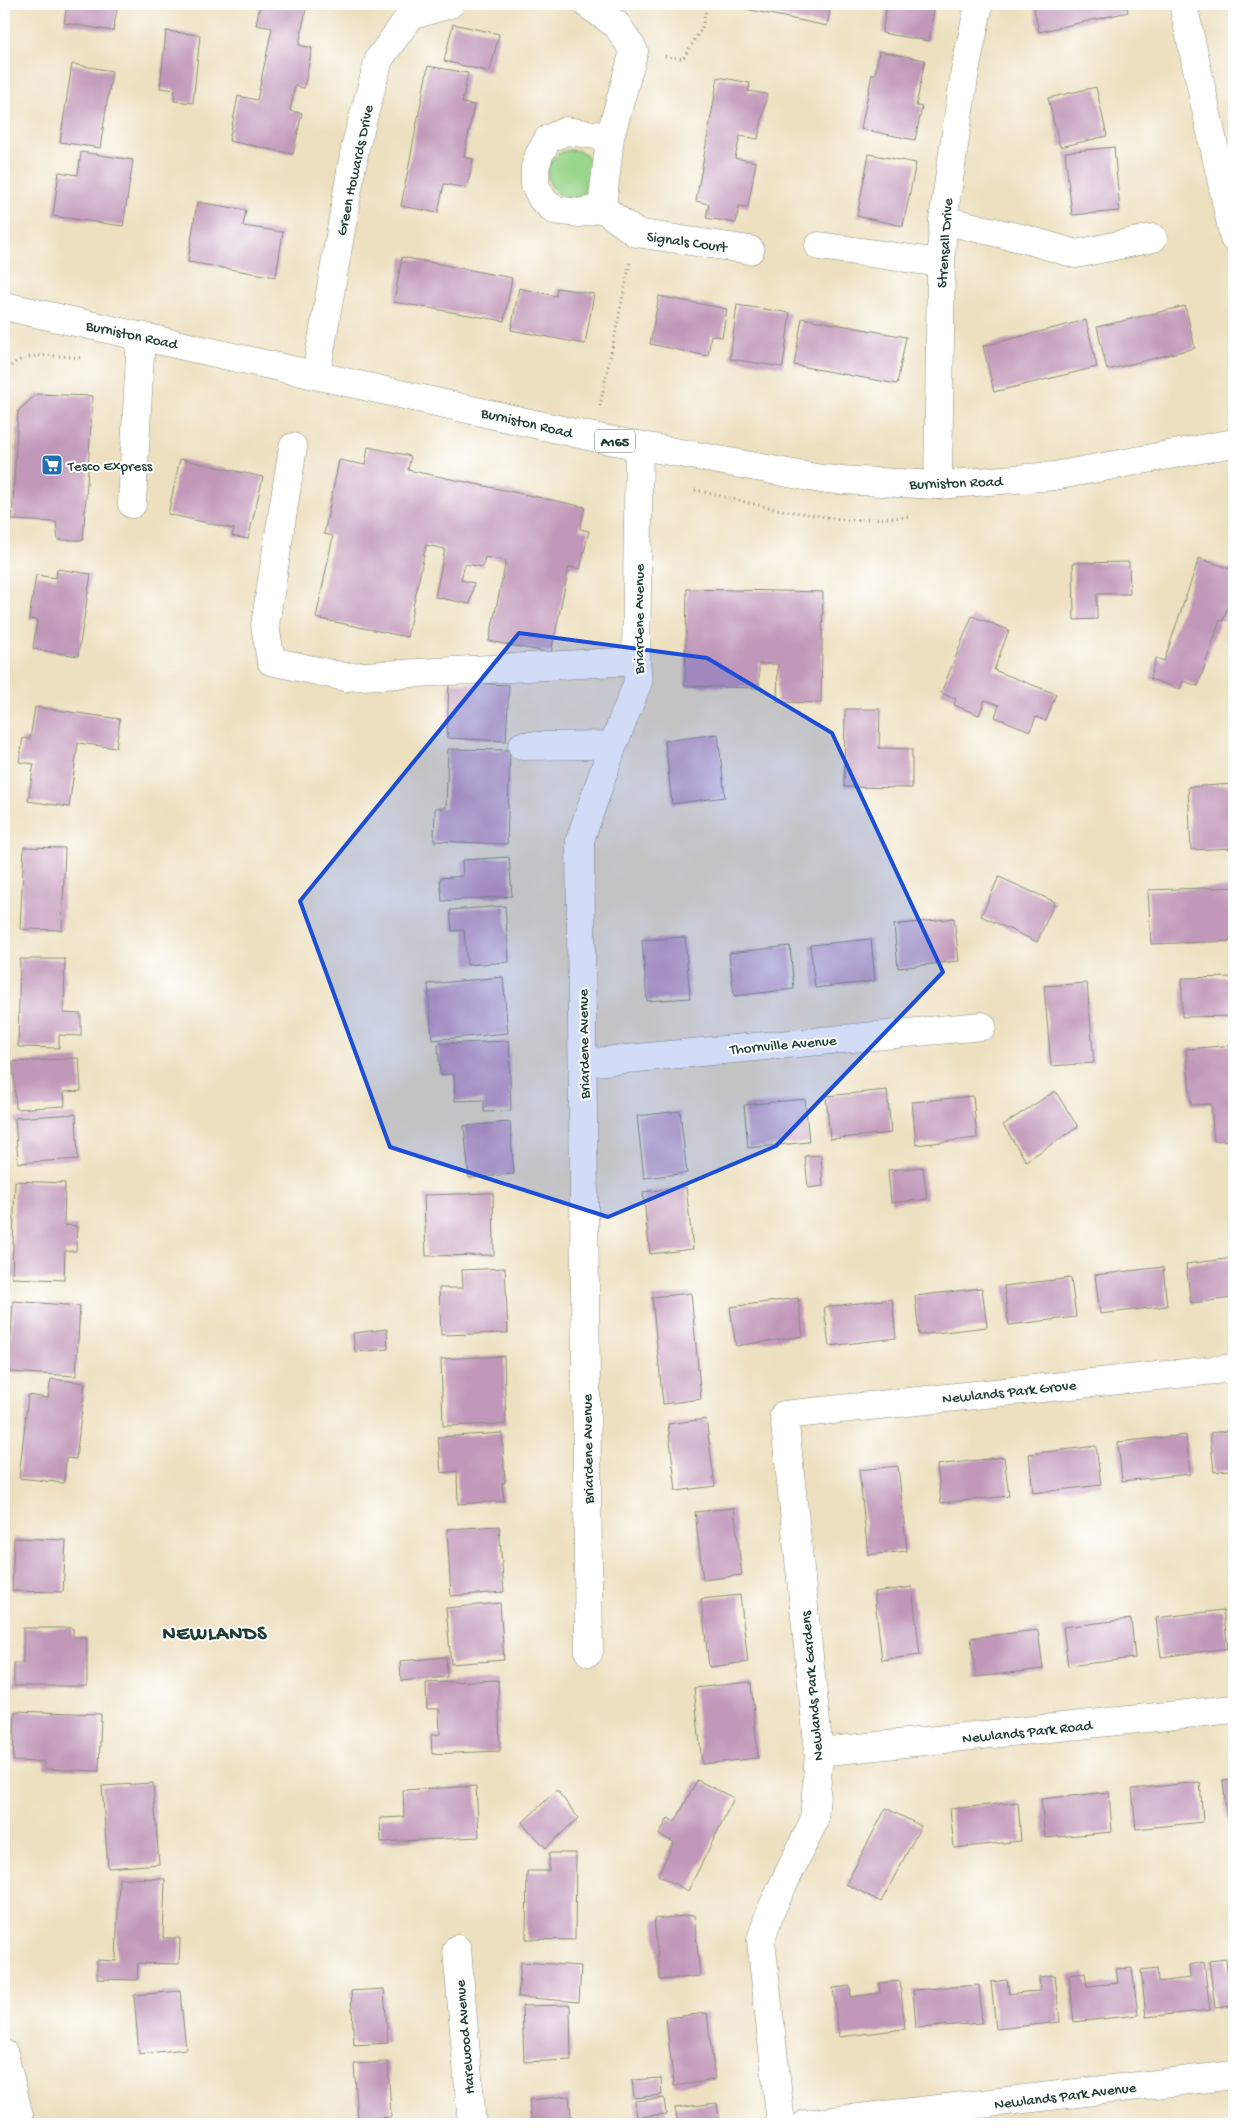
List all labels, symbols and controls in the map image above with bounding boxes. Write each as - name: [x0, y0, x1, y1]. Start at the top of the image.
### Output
- street label: Green Howards Drive: [333, 103, 379, 237]
- street label: Strensall Drive: [934, 197, 958, 289]
- street label: Signals Court: [645, 228, 730, 258]
- street label: Burniston Road: [83, 317, 180, 355]
- street label: Burniston Road: [478, 404, 575, 443]
- road number: A165: [595, 430, 635, 452]
- supermarket icon: Tesco Express: [40, 453, 64, 477]
- place label: Tesco Express: [67, 458, 153, 476]
- street label: Burniston Road: [908, 473, 1004, 495]
- street label: Briardene Avenue: [631, 564, 649, 675]
- street label: Briardene Avenue: [575, 989, 595, 1100]
- street label: Thornville Avenue: [728, 1032, 837, 1060]
- street label: Newlands Park Grove: [941, 1377, 1077, 1409]
- street label: Briardene Avenue: [579, 1394, 599, 1505]
- street label: Newlands Park Gardens: [797, 1610, 829, 1761]
- district label: NEWLANDS: [162, 1624, 268, 1647]
- street label: Newlands Park Road: [961, 1717, 1094, 1749]
- street label: Harewood Avenue: [452, 1979, 480, 2095]
- street label: Newlands Park Avenue: [993, 2079, 1138, 2115]

